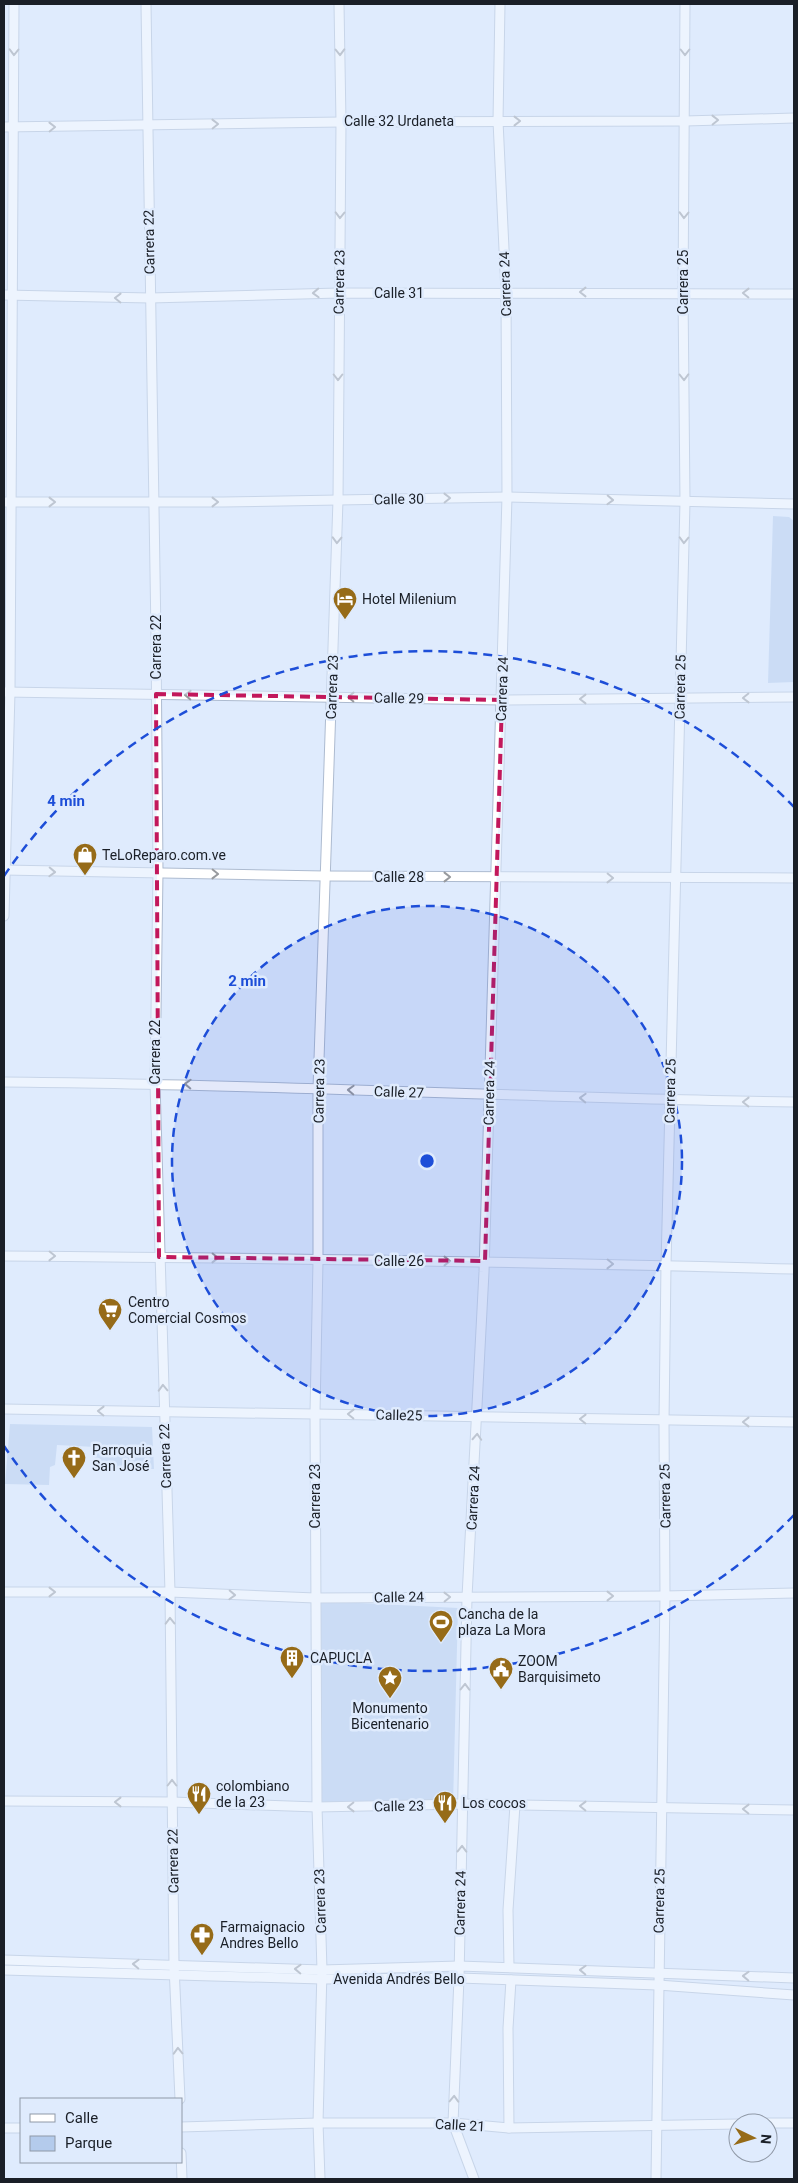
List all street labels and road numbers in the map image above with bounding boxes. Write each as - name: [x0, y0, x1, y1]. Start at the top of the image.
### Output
- street label: Calle 32 Urdaneta: [344, 113, 454, 129]
- street label: Carrera 22: [140, 209, 158, 275]
- street label: Carrera 23: [330, 249, 348, 315]
- street label: Carrera 25: [675, 249, 691, 314]
- street label: Carrera 24: [496, 251, 514, 317]
- street label: Calle 31: [374, 285, 424, 301]
- street label: Calle 30: [374, 491, 424, 507]
- street label: Carrera 22: [148, 614, 164, 679]
- street label: Carrera 23: [323, 654, 341, 720]
- street label: Carrera 25: [671, 654, 689, 720]
- street label: Carrera 24: [493, 656, 511, 722]
- street label: Calle 29: [374, 690, 424, 706]
- street label: Calle 28: [374, 869, 424, 885]
- street label: Carrera 22: [147, 1019, 163, 1084]
- street label: Carrera 23: [310, 1058, 328, 1124]
- street label: Carrera 25: [661, 1058, 679, 1124]
- street label: Carrera 24: [480, 1060, 498, 1126]
- street label: Calle 27: [374, 1083, 424, 1101]
- street label: Calle 26: [374, 1253, 424, 1269]
- street label: Calle25: [376, 1407, 423, 1423]
- street label: Carrera 22: [156, 1423, 174, 1489]
- street label: Carrera 25: [656, 1463, 674, 1529]
- street label: Carrera 23: [307, 1464, 323, 1528]
- street label: Carrera 24: [463, 1465, 483, 1531]
- street label: Calle 24: [374, 1589, 424, 1605]
- street label: Calle 23: [374, 1798, 424, 1814]
- street label: Carrera 22: [164, 1828, 182, 1894]
- street label: Carrera 23: [311, 1868, 329, 1934]
- street label: Carrera 25: [650, 1868, 668, 1934]
- street label: Carrera 24: [451, 1870, 469, 1936]
- street label: Avenida Andrés Bello: [333, 1971, 465, 1987]
- street label: Calle 21: [435, 2116, 485, 2134]

